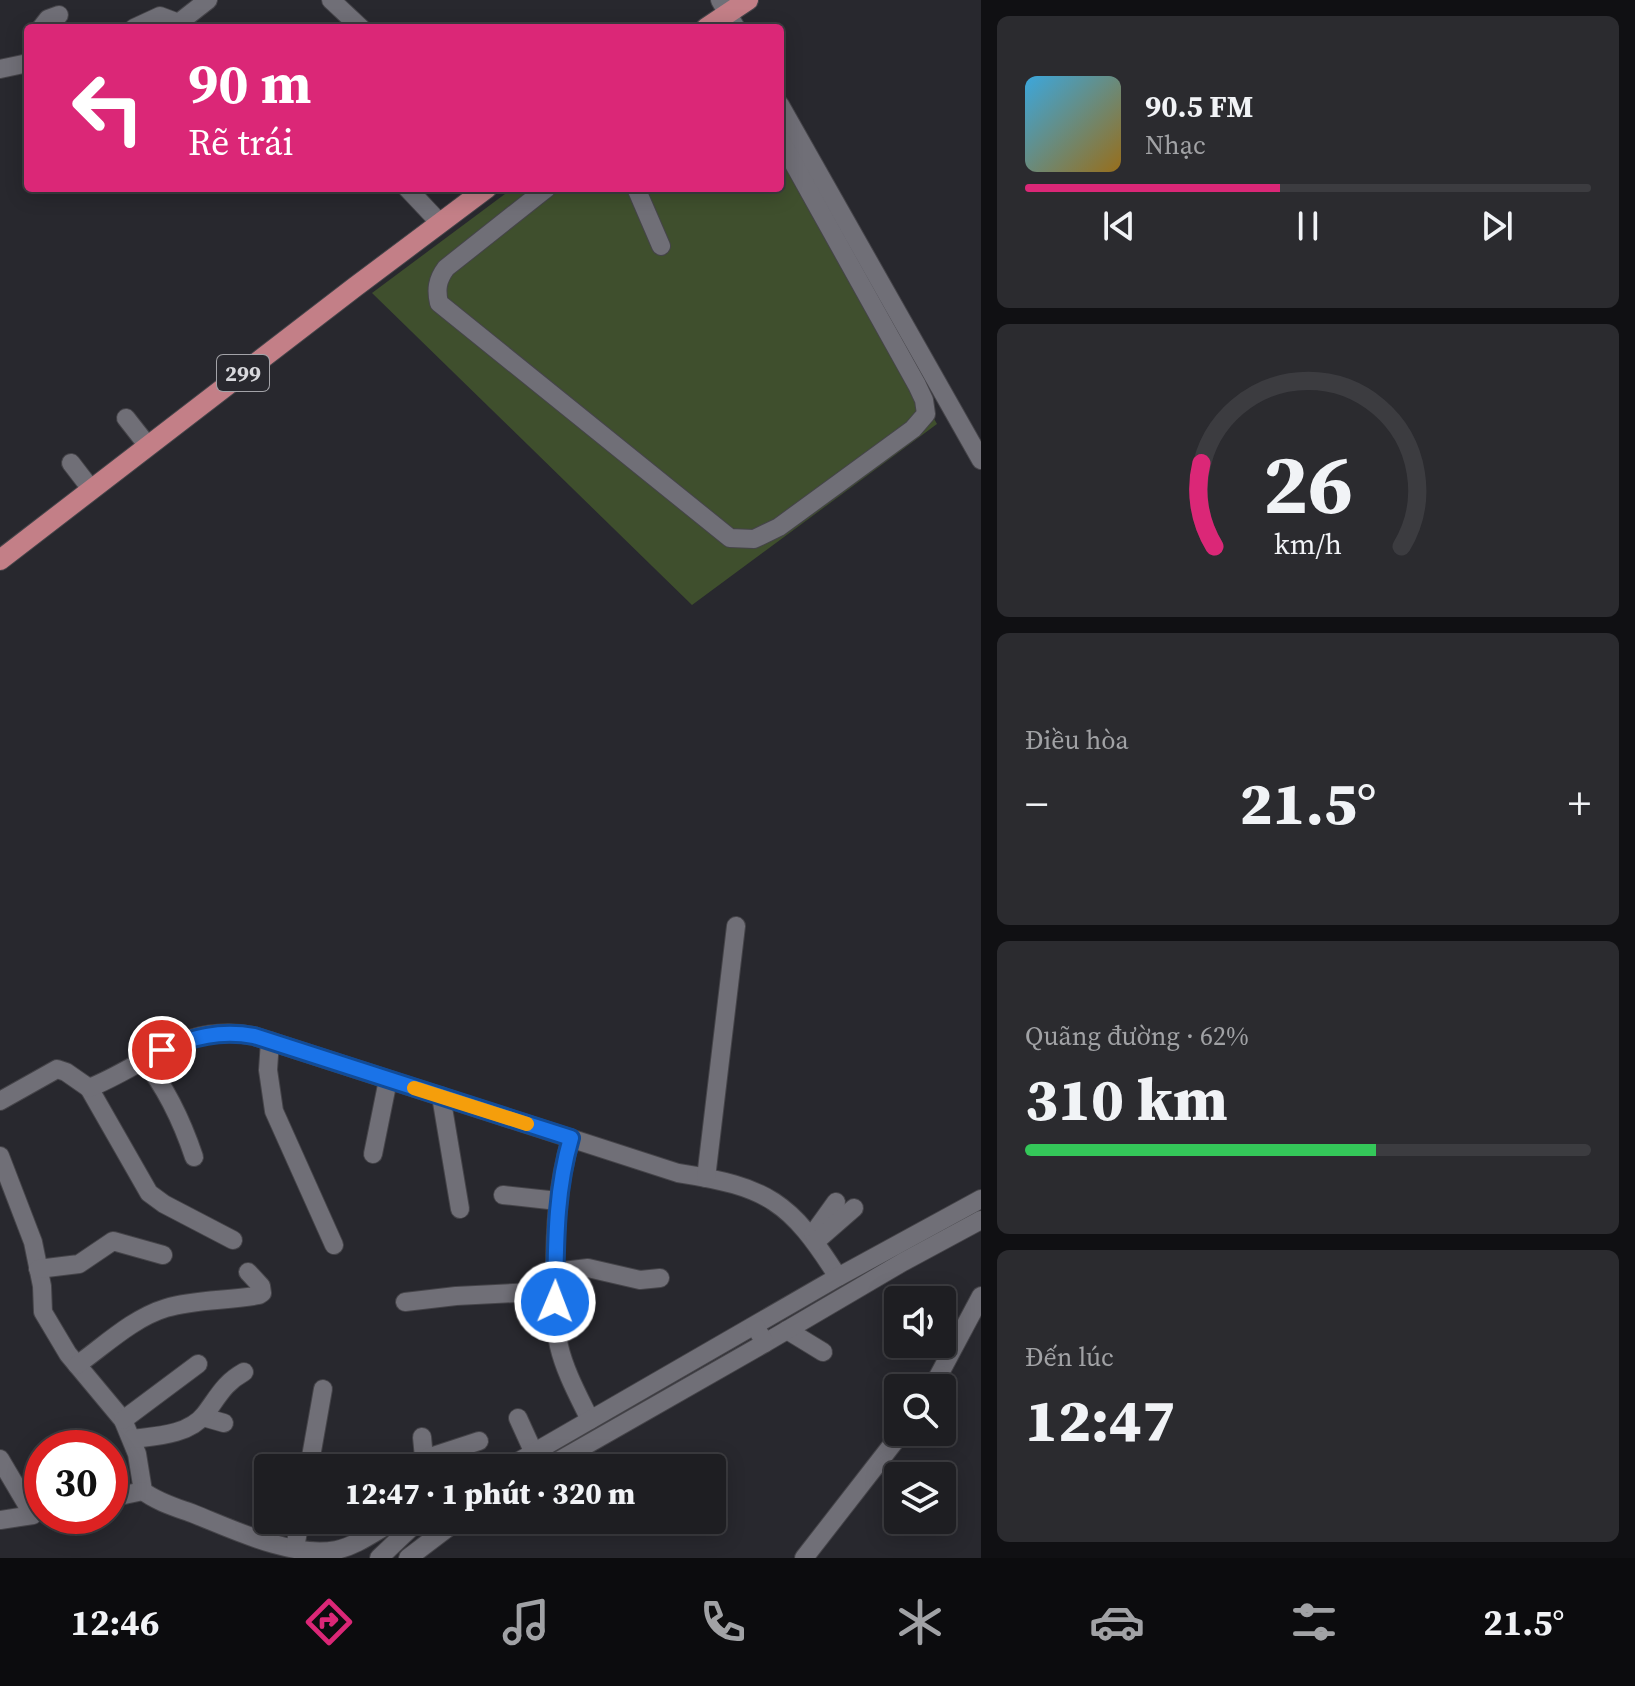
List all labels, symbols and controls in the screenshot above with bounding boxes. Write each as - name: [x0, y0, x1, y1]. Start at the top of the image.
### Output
- text: 90 m: [188, 45, 311, 122]
- icon: left: [56, 56, 160, 160]
- text: 90.5 FM: [1145, 86, 1253, 127]
- text: Rẽ trái: [188, 118, 293, 167]
- text: Nhạc: [1145, 127, 1206, 163]
- icon: previous: [1097, 204, 1141, 248]
- icon: pause: [1286, 204, 1330, 248]
- icon: next: [1475, 204, 1519, 248]
- road number: 299: [217, 355, 269, 391]
- text: 26: [1263, 426, 1353, 540]
- text: km/h: [1274, 524, 1342, 564]
- text: Điều hòa: [1025, 722, 1129, 758]
- text: 21.5°: [1240, 762, 1376, 844]
- text: −: [1025, 773, 1048, 834]
- text: +: [1568, 773, 1591, 834]
- pin: [128, 1016, 196, 1084]
- text: Quãng đường · 62%: [1025, 1018, 1249, 1054]
- icon: arrive: [140, 1028, 184, 1072]
- text: 310 km: [1025, 1058, 1228, 1140]
- position arrow: [513, 1260, 597, 1344]
- map controls: [884, 1286, 956, 1534]
- button: sound: [884, 1286, 956, 1358]
- text: Đến lúc: [1025, 1339, 1114, 1375]
- button: search: [884, 1374, 956, 1446]
- text: 12:47: [1025, 1379, 1175, 1461]
- speed limit sign: 30: [24, 1430, 128, 1534]
- button: layers: [884, 1462, 956, 1534]
- text: 12:47 · 1 phút · 320 m: [345, 1473, 635, 1514]
- icon: directions: [301, 1594, 357, 1650]
- icon: music: [498, 1594, 554, 1650]
- icon: phone: [695, 1594, 751, 1650]
- icon: climate: [892, 1594, 948, 1650]
- icon: car: [1089, 1594, 1145, 1650]
- icon: filters: [1286, 1594, 1342, 1650]
- text: 12:46: [71, 1598, 159, 1647]
- text: 21.5°: [1483, 1598, 1564, 1647]

